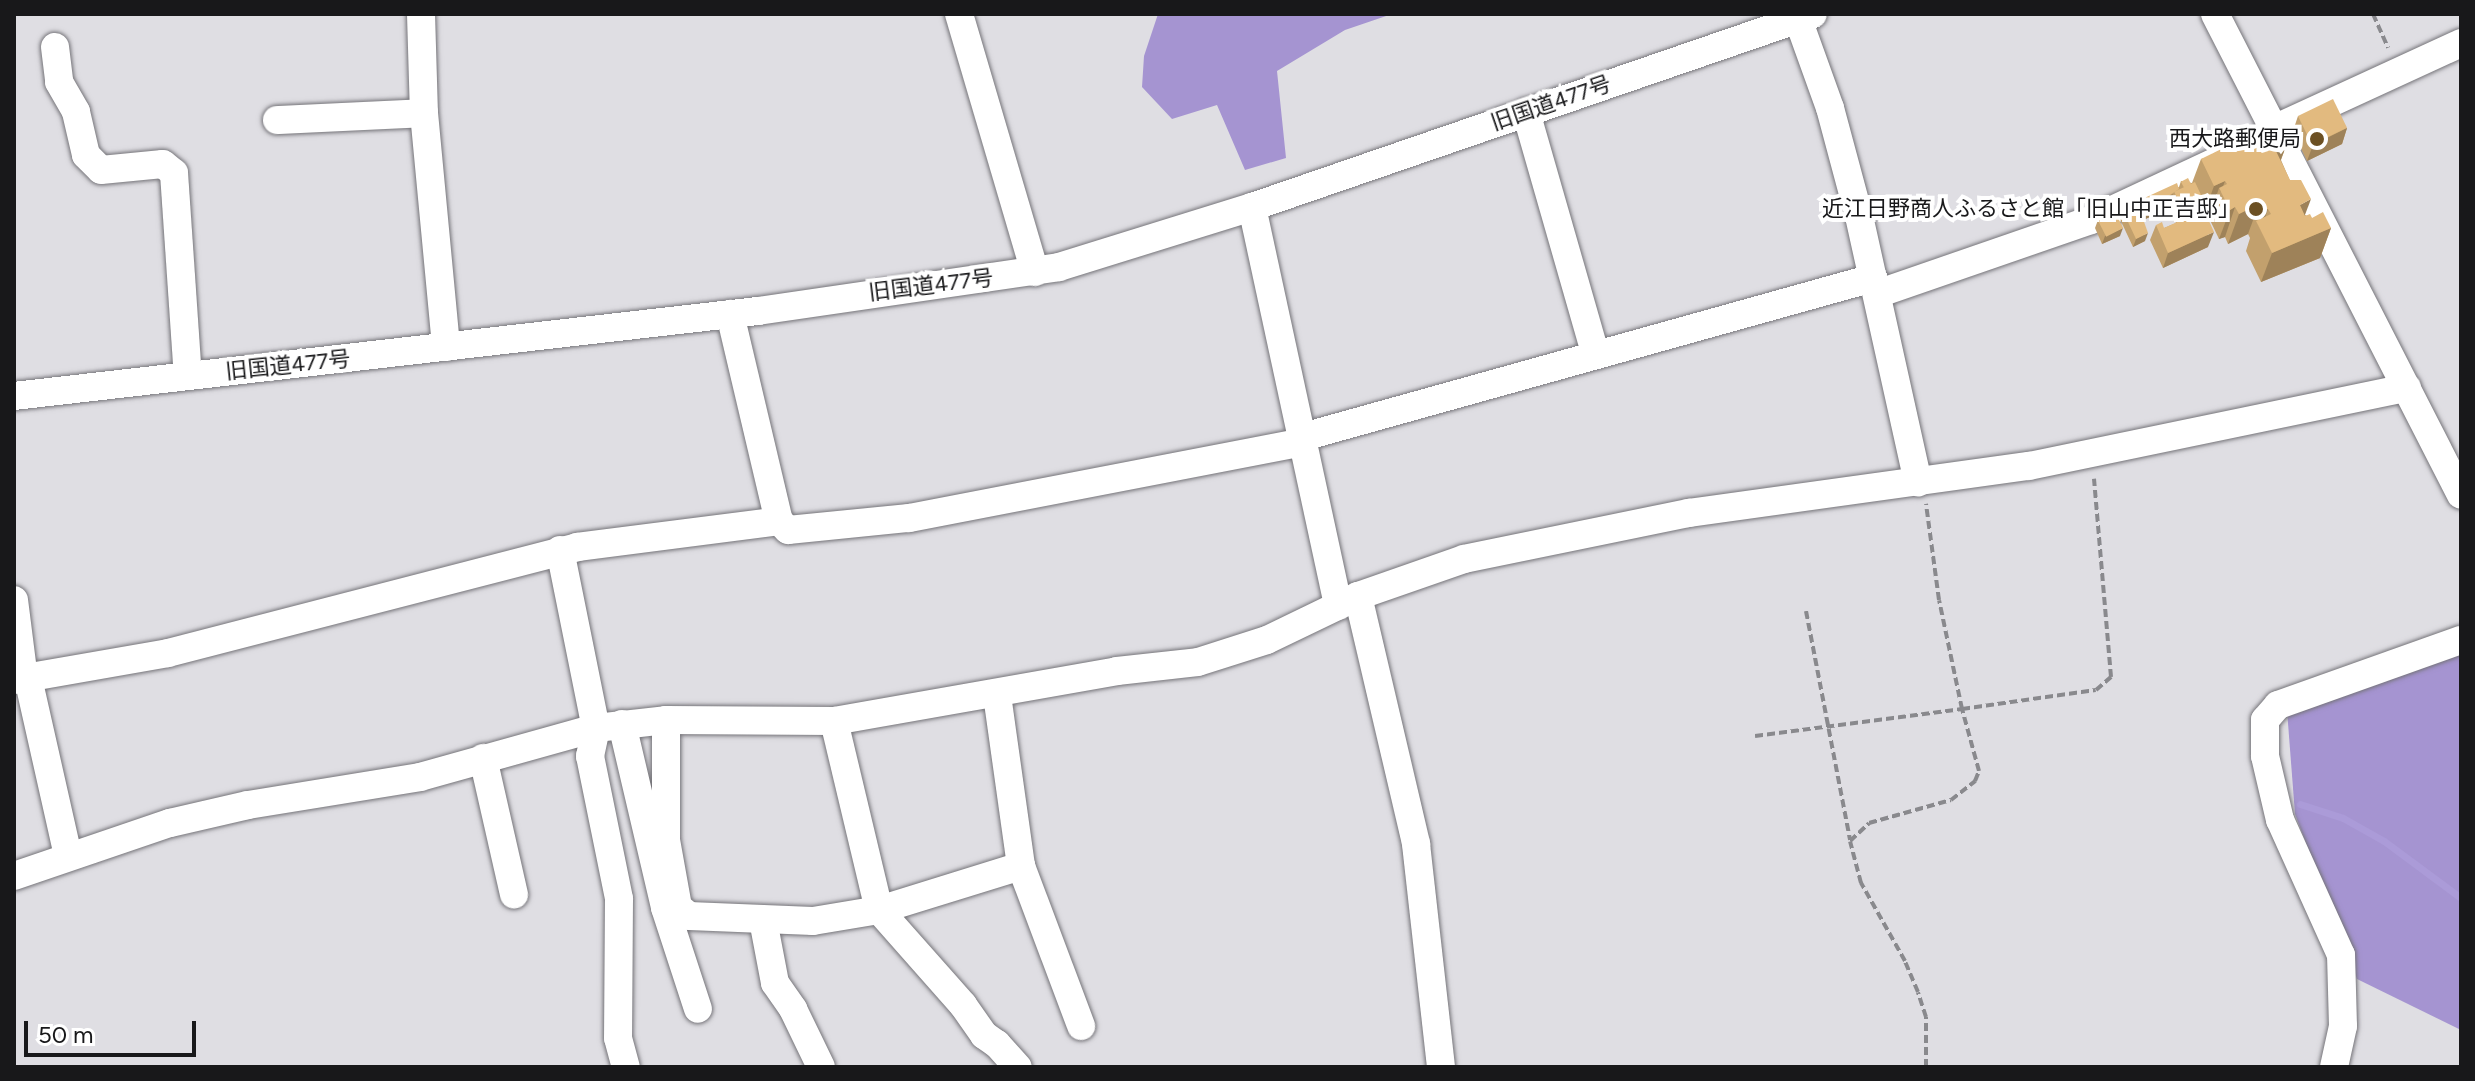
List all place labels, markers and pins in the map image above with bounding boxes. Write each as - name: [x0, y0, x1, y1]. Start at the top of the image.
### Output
- place label: 西大路郵便局: [2169, 126, 2301, 152]
- marker: 西大路郵便局: [2308, 130, 2326, 148]
- place label: 近江日野商人ふるさと館「旧山中正吉邸」: [1822, 196, 2240, 222]
- marker: 近江日野商人ふるさと館「旧山中正吉邸」: [2247, 200, 2265, 218]

